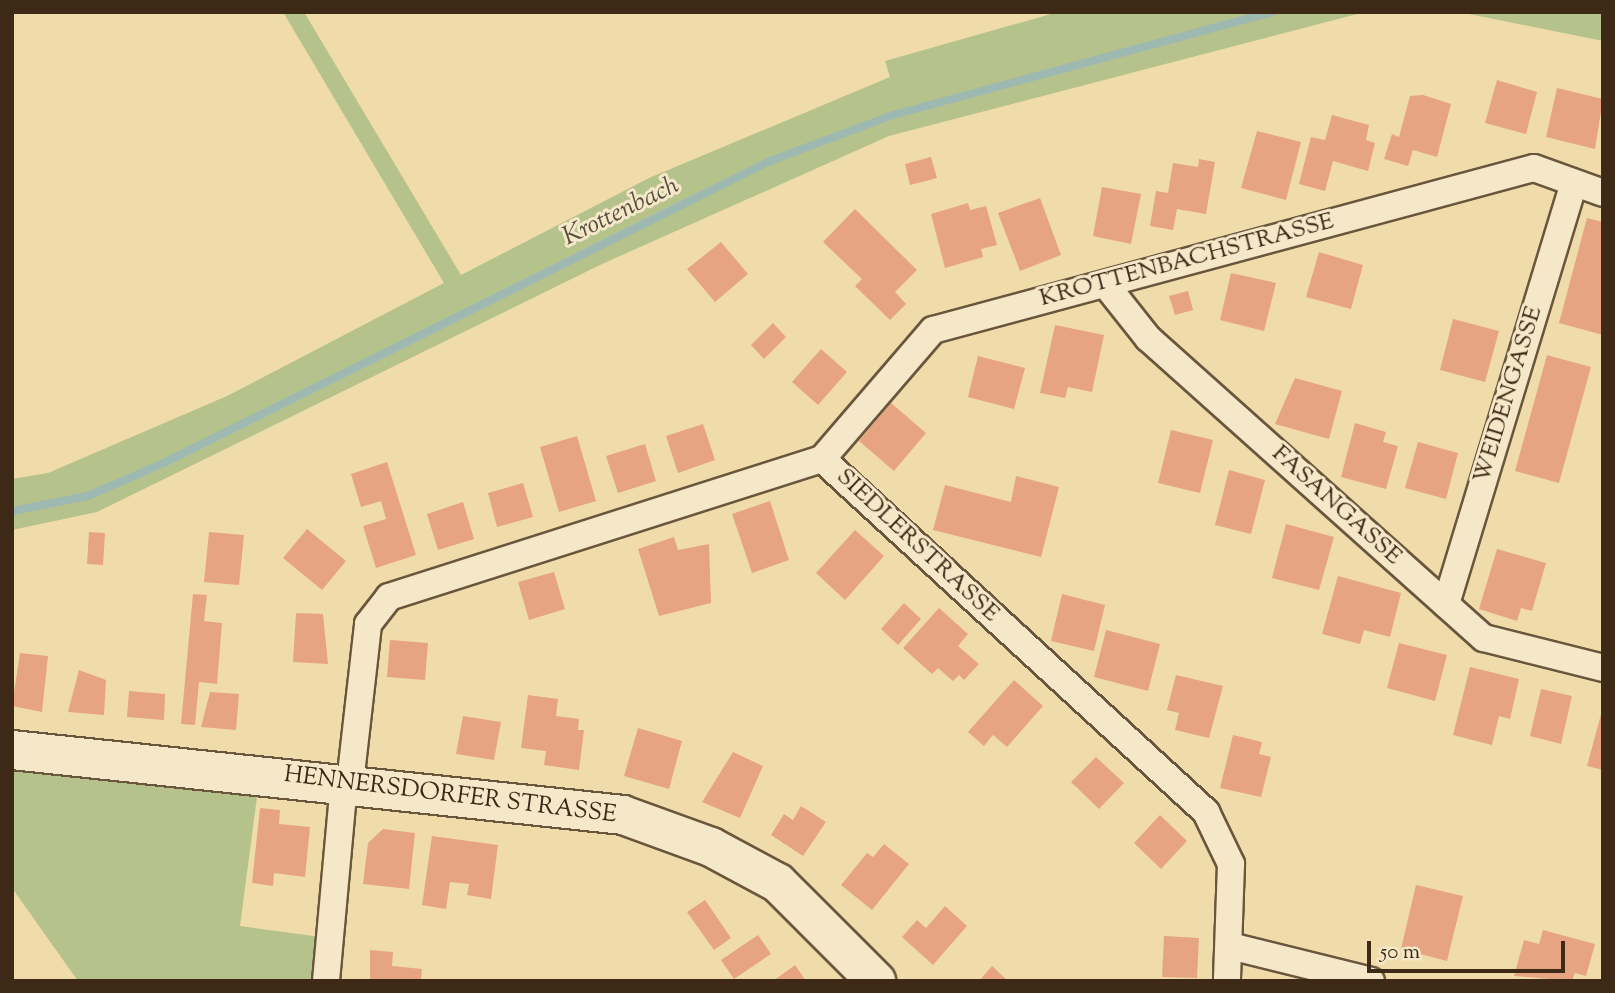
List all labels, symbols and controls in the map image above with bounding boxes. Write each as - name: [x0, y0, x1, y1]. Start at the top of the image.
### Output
- water label: Krottenbach: [558, 170, 684, 254]
- street label: KROTTENBACHSTRASSE: [1037, 208, 1337, 314]
- street label: WEIDENGASSE: [1468, 303, 1550, 487]
- street label: FASANGASSE: [1265, 440, 1407, 572]
- street label: SIEDLERSTRASSE: [830, 463, 1004, 629]
- street label: HENNERSDORFER STRASSE: [282, 761, 618, 831]
- scale bar: [1370, 926, 1568, 970]
- text: 50 m: [1380, 938, 1420, 968]

